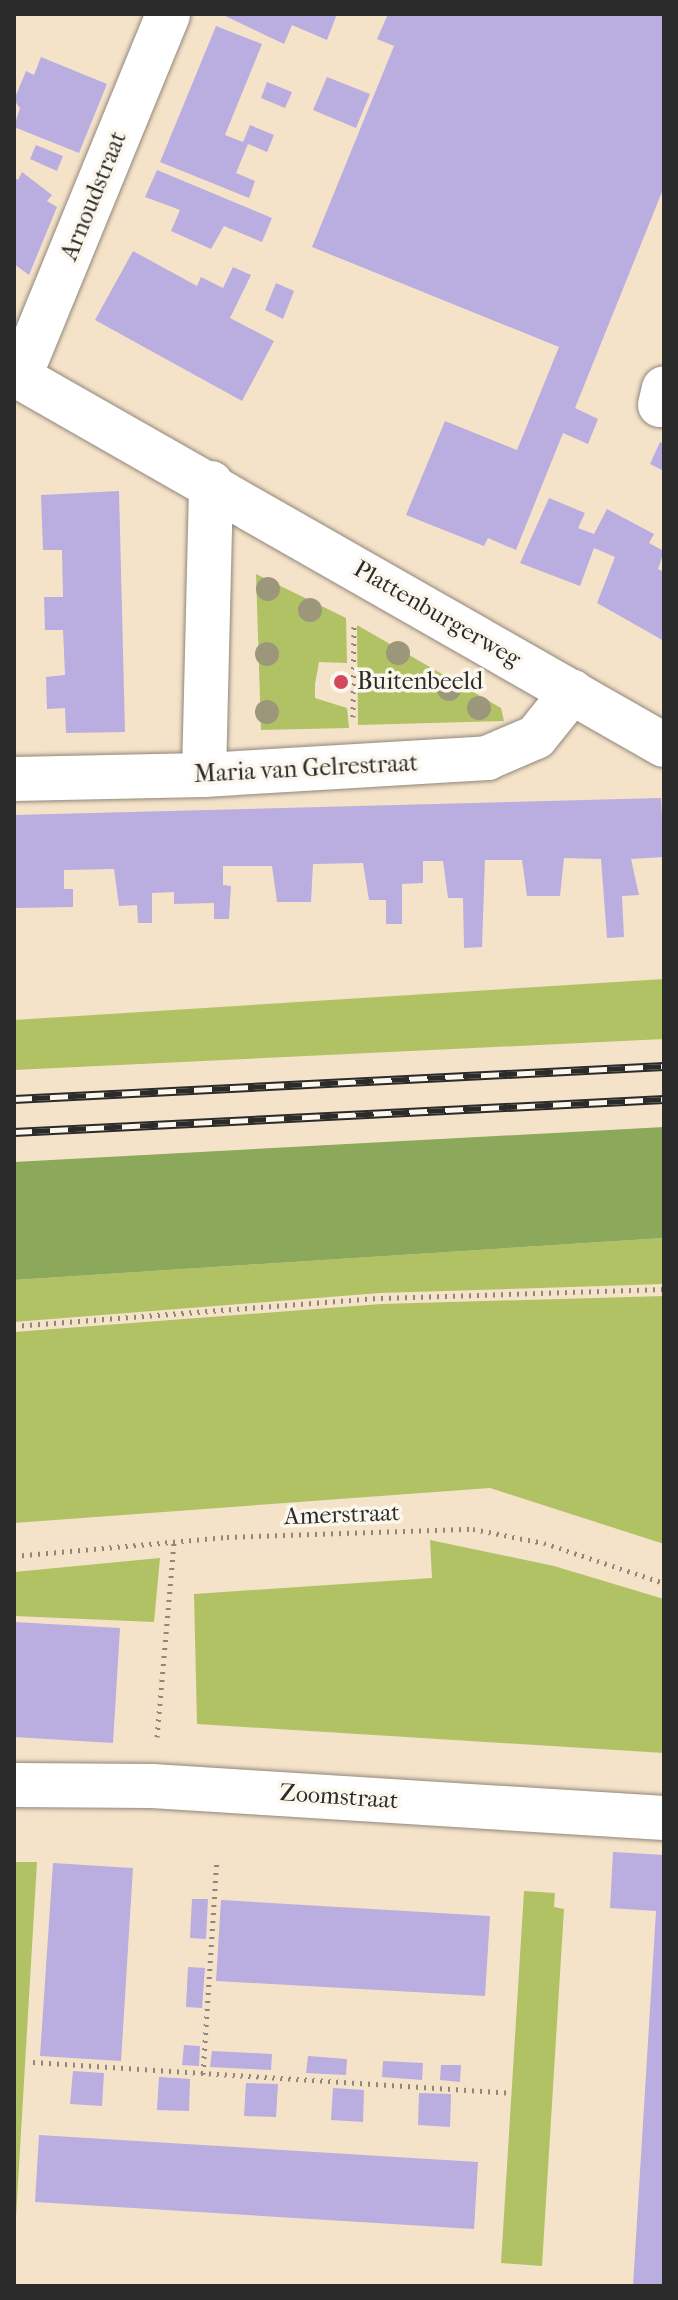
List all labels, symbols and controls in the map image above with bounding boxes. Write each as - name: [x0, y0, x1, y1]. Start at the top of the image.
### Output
- street label: Arnoudstraat: [55, 127, 133, 265]
- street label: Plattenburgerweg: [348, 554, 526, 674]
- place label: Buitenbeeld: [357, 668, 483, 696]
- marker: Buitenbeeld: [332, 673, 350, 691]
- street label: Maria van Gelrestraat: [193, 749, 419, 789]
- street label: Amerstraat: [284, 1499, 400, 1531]
- street label: Zoomstraat: [279, 1778, 399, 1816]

